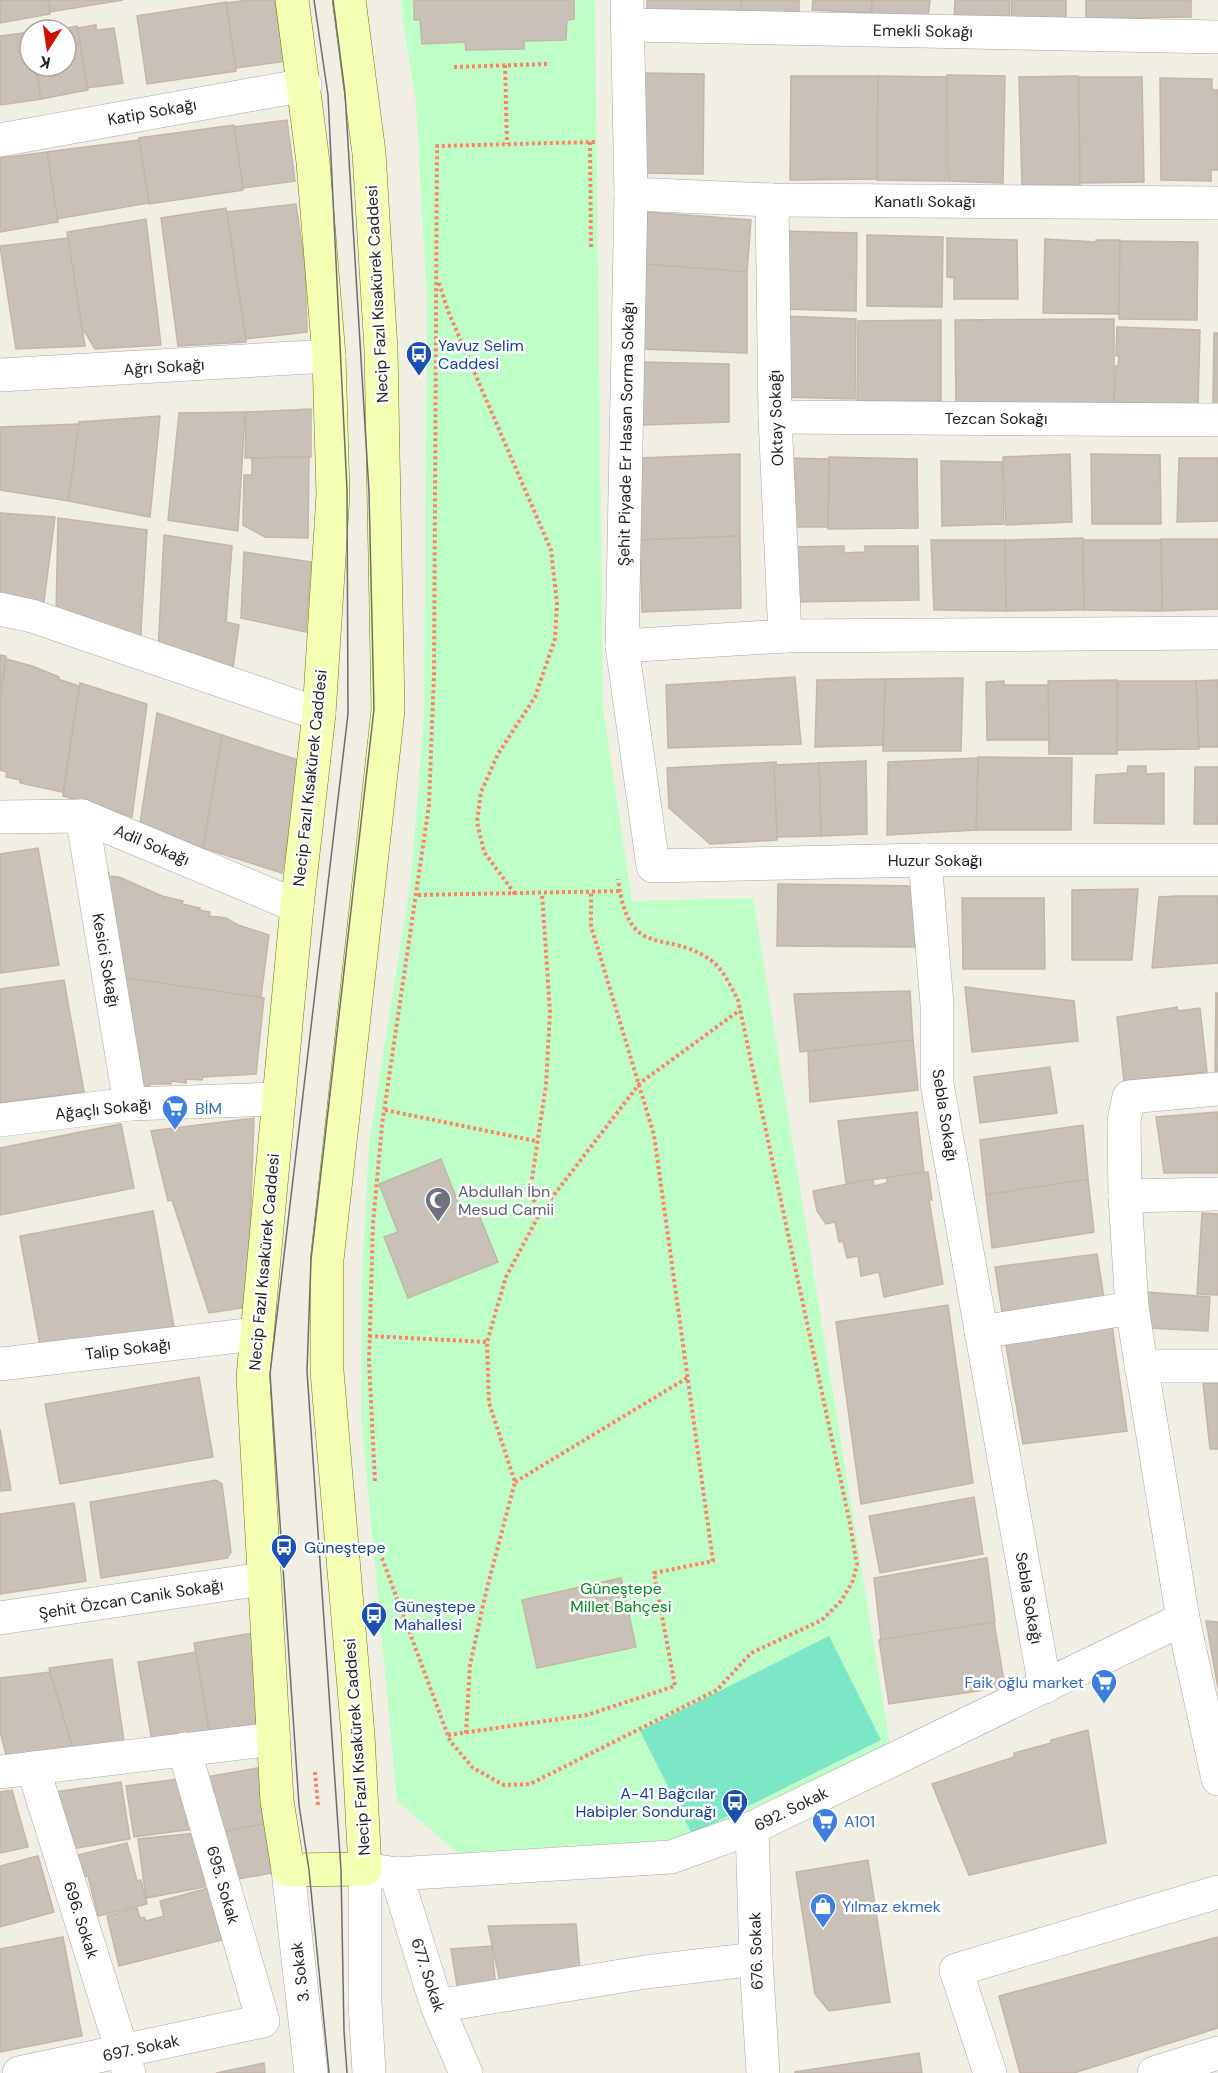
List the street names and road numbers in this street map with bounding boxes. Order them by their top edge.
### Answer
street label: Emekli Sokağı [873,20,973,42]
street label: Katip Sokağı [106,94,198,130]
street label: Necip Fazıl Kısakürek Caddesi [361,185,393,403]
street label: Kanatlı Sokağı [875,191,976,212]
street label: Şehit Piyade Er Hasan Sorma Sokağı [613,302,639,566]
street label: Ağrı Sokağı [123,354,205,380]
street label: Oktay Sokağı [764,370,788,466]
street label: Tezcan Sokağı [944,408,1048,429]
street label: Necip Fazıl Kısakürek Caddesi [288,669,332,887]
street label: Adil Sokağı [111,820,193,870]
street label: Huzur Sokağı [888,850,982,871]
street label: Kesici Sokağı [87,911,125,1009]
street label: Sebla Sokağı [927,1067,963,1163]
street label: Ağaçlı Sokağı [54,1093,152,1125]
street label: Necip Fazıl Kısakürek Caddesi [244,1153,284,1371]
street label: Talip Sokağı [84,1333,172,1365]
street label: Sebla Sokağı [1011,1550,1047,1646]
street label: Şehit Özcan Canik Sokağı [37,1574,225,1624]
street label: Necip Fazıl Kısakürek Caddesi [339,1638,375,1856]
street label: 692. Sokak [751,1782,831,1836]
street label: 695. Sokak [202,1843,244,1927]
street label: 696. Sokak [59,1879,103,1961]
street label: 676. Sokak [744,1912,768,1990]
street label: 677. Sokak [406,1935,450,2015]
street label: 3. Sokak [286,1941,314,2003]
street label: 697. Sokak [101,2030,181,2066]

